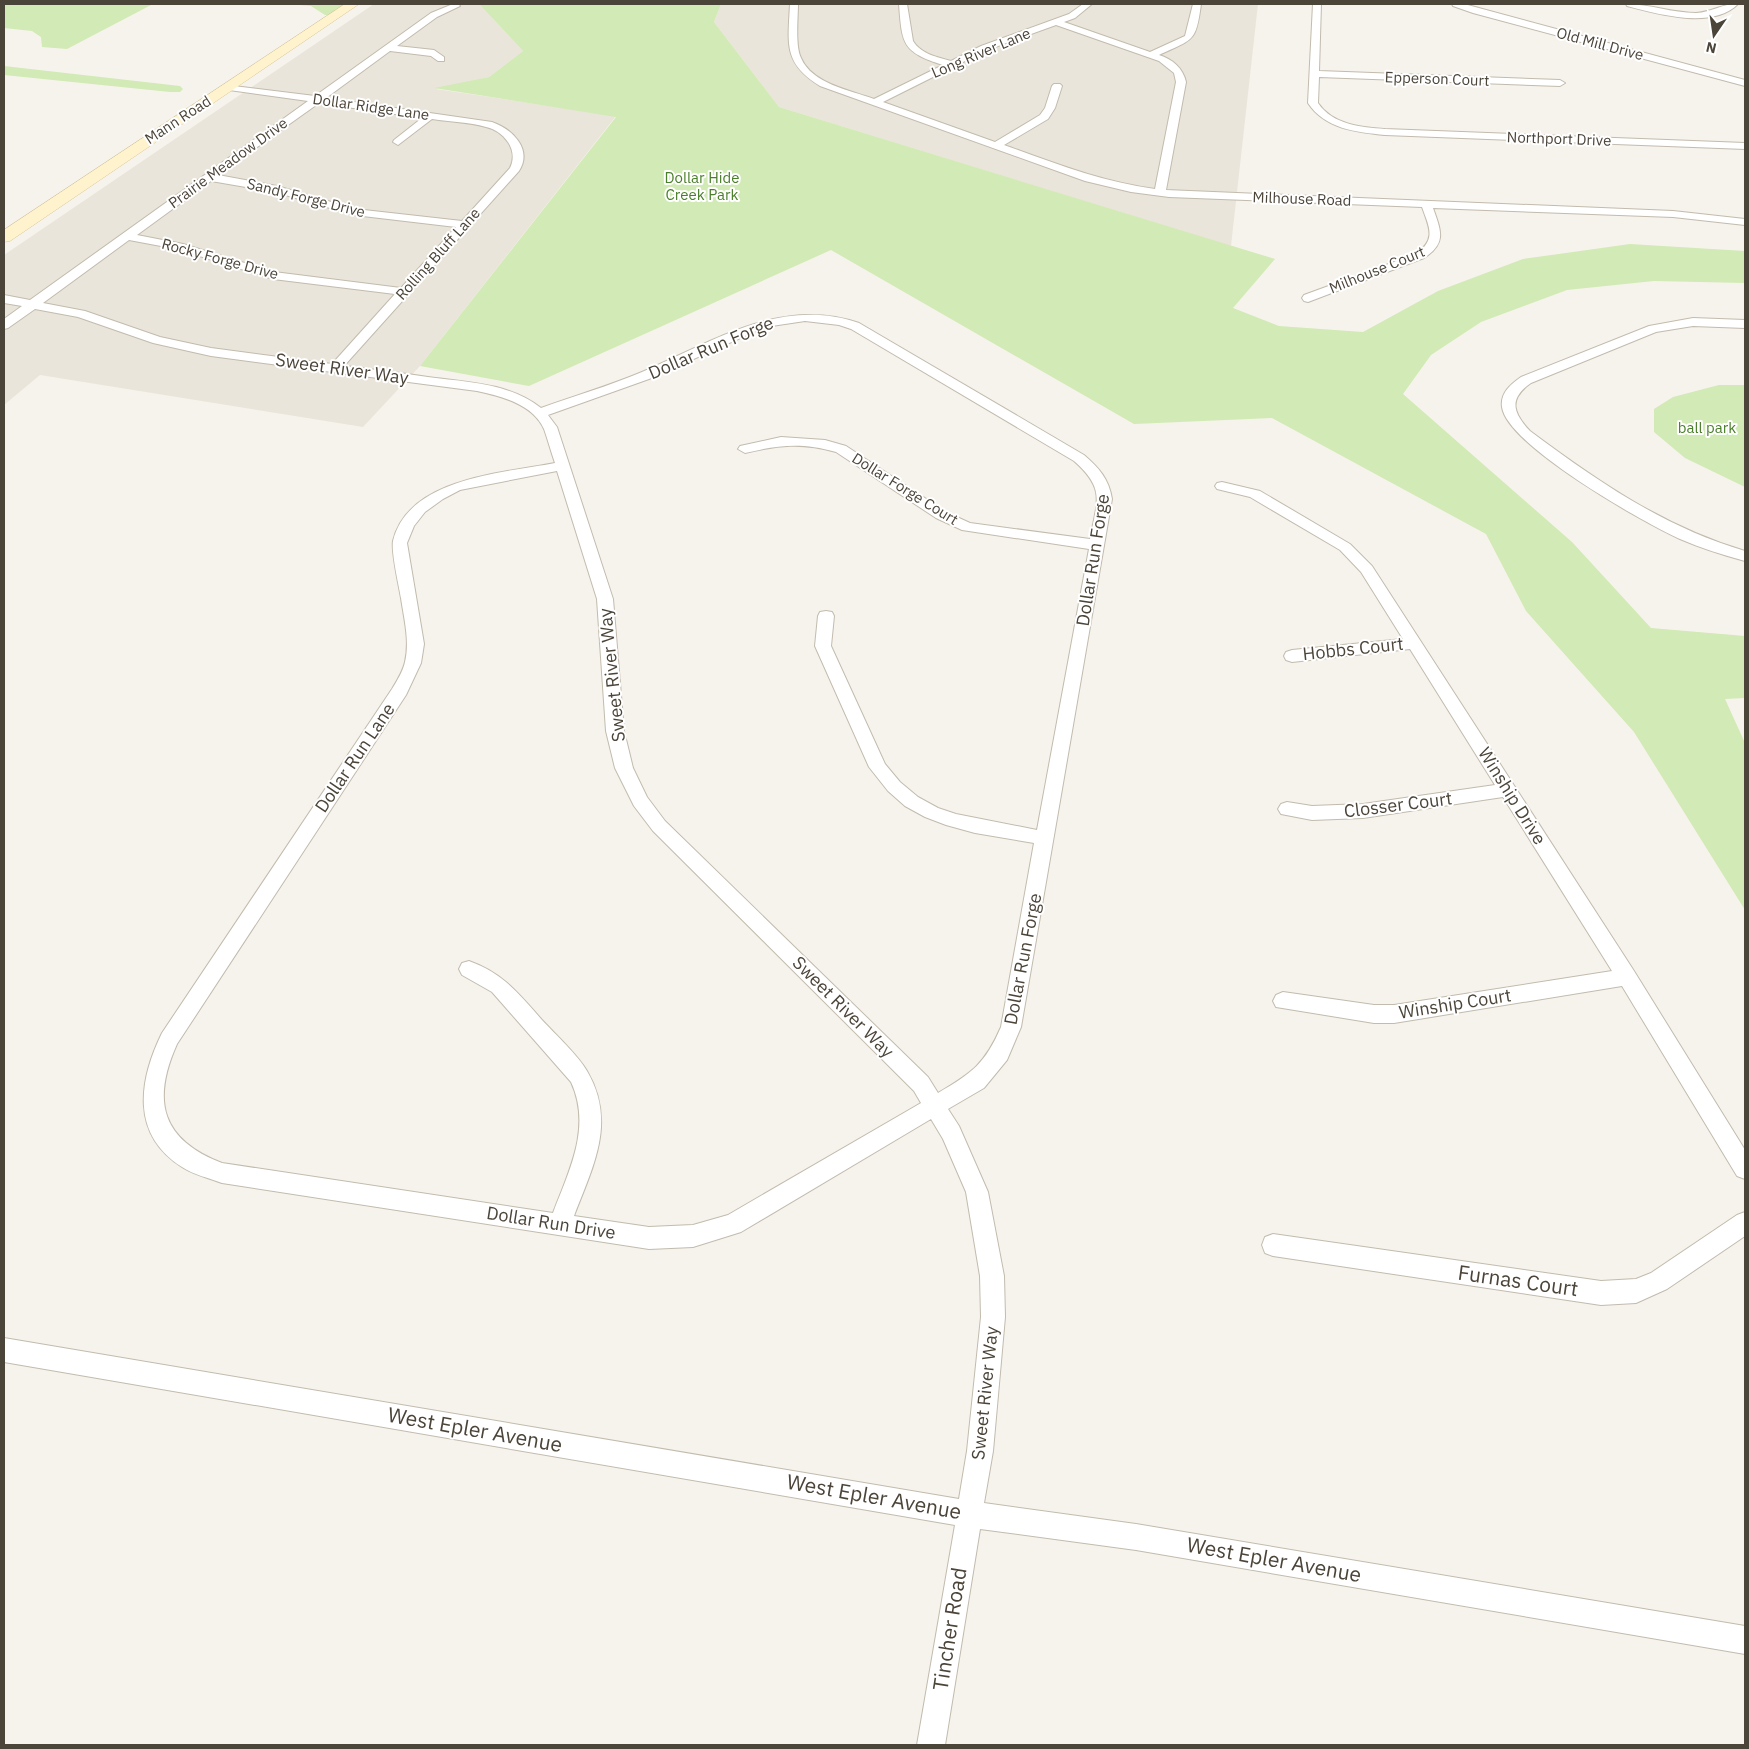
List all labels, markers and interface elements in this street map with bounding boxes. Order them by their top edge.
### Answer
north arrow [1689,10,1739,60]
street label: Long River Lane [928,23,1033,82]
street label: Old Mill Drive [1555,23,1646,64]
text: N [1704,38,1718,58]
street label: Epperson Court [1384,67,1490,90]
street label: Dollar Ridge Lane [312,89,431,124]
street label: Mann Road [141,91,214,148]
street label: Prairie Meadow Drive [164,113,291,212]
street label: Northport Drive [1506,127,1612,150]
park label: Dollar Hide Creek Park [665,168,739,204]
street label: Sandy Forge Drive [245,174,367,221]
street label: Milhouse Road [1252,187,1352,210]
street label: Rolling Bluff Lane [391,204,484,304]
street label: Rocky Forge Drive [160,234,281,283]
street label: Milhouse Court [1326,242,1427,297]
street label: Dollar Run Forge [645,311,777,384]
street label: Sweet River Way [274,348,410,389]
park label: ball park [1678,418,1736,437]
street label: Dollar Forge Court [849,448,962,529]
street label: Dollar Run Forge [1071,492,1114,628]
street label: Sweet River Way [593,607,630,743]
street label: Hobbs Court [1301,632,1404,665]
street label: Dollar Run Lane [309,698,400,817]
street label: Winship Drive [1473,743,1552,849]
street label: Closser Court [1343,786,1453,823]
street label: Dollar Run Forge [998,891,1047,1027]
street label: Sweet River Way [788,951,899,1062]
street label: Winship Court [1397,983,1513,1024]
street label: Dollar Run Drive [485,1201,617,1244]
street label: Furnas Court [1456,1258,1580,1302]
street label: Sweet River Way [966,1325,1003,1461]
street label: West Epler Avenue [386,1400,565,1458]
street label: West Epler Avenue [785,1467,964,1525]
street label: West Epler Avenue [1185,1530,1364,1588]
street label: Tincher Road [925,1565,973,1692]

